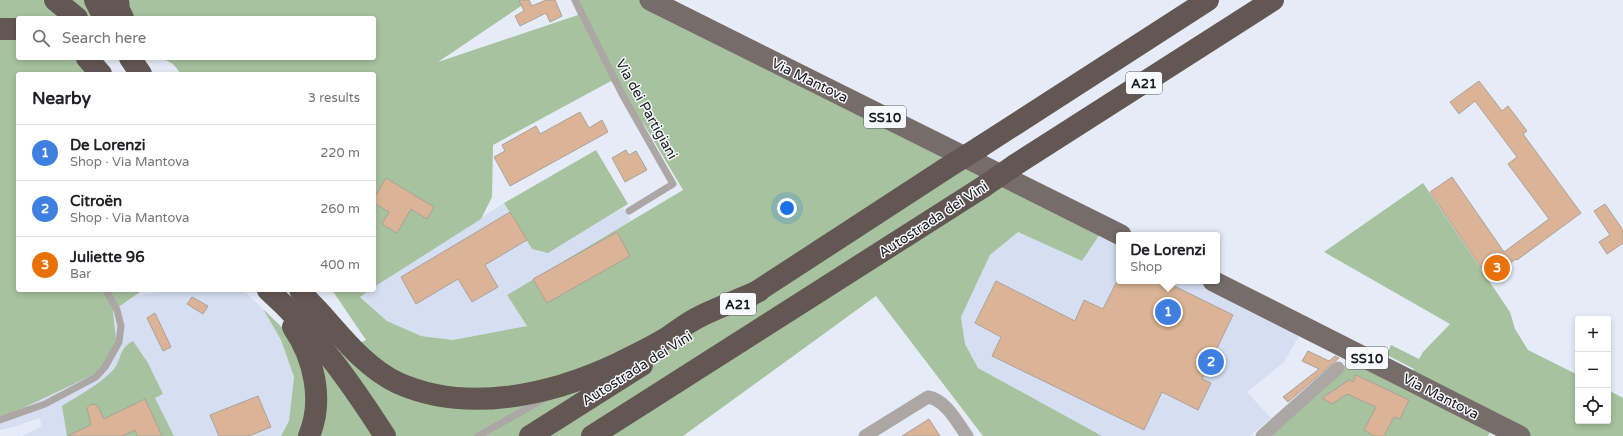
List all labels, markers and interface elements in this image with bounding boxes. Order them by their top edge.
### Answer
search box [16,16,376,60]
icon: search [30,27,52,49]
text: Search here [62,29,146,47]
street label: Via Mantova [769,55,851,106]
street label: Via dei Partigiani [612,56,681,162]
road number: A21 [1126,72,1162,94]
text: Nearby [32,88,91,109]
text: 3 results [308,90,360,106]
road number: SS10 [864,106,906,128]
text: De Lorenzi [70,136,145,154]
text: 1 [41,145,49,161]
text: 220 m [320,145,360,161]
text: Shop · Via Mantova [70,154,189,170]
street label: Autostrada dei Vini [875,178,991,261]
text: Citroën [70,192,122,210]
your location [777,198,797,218]
text: 2 [41,201,49,217]
text: 260 m [320,201,360,217]
text: Shop · Via Mantova [70,210,189,226]
popup [1116,232,1220,284]
text: De Lorenzi [1130,241,1206,259]
text: Juliette 96 [70,248,145,266]
pin: 3 [1484,253,1510,283]
text: 3 [41,257,49,273]
text: 400 m [320,257,360,273]
text: Shop [1130,259,1162,275]
text: Bar [70,266,91,282]
road number: A21 [720,293,756,315]
pin: 1 [1155,297,1181,327]
map controls [1575,316,1611,424]
button: + [1575,316,1611,352]
street label: Autostrada dei Vini [579,328,696,409]
pin: 2 [1198,347,1224,377]
road number: SS10 [1346,347,1388,369]
button: − [1575,352,1611,388]
street label: Via Mantova [1400,370,1482,423]
button: locate [1575,388,1611,424]

